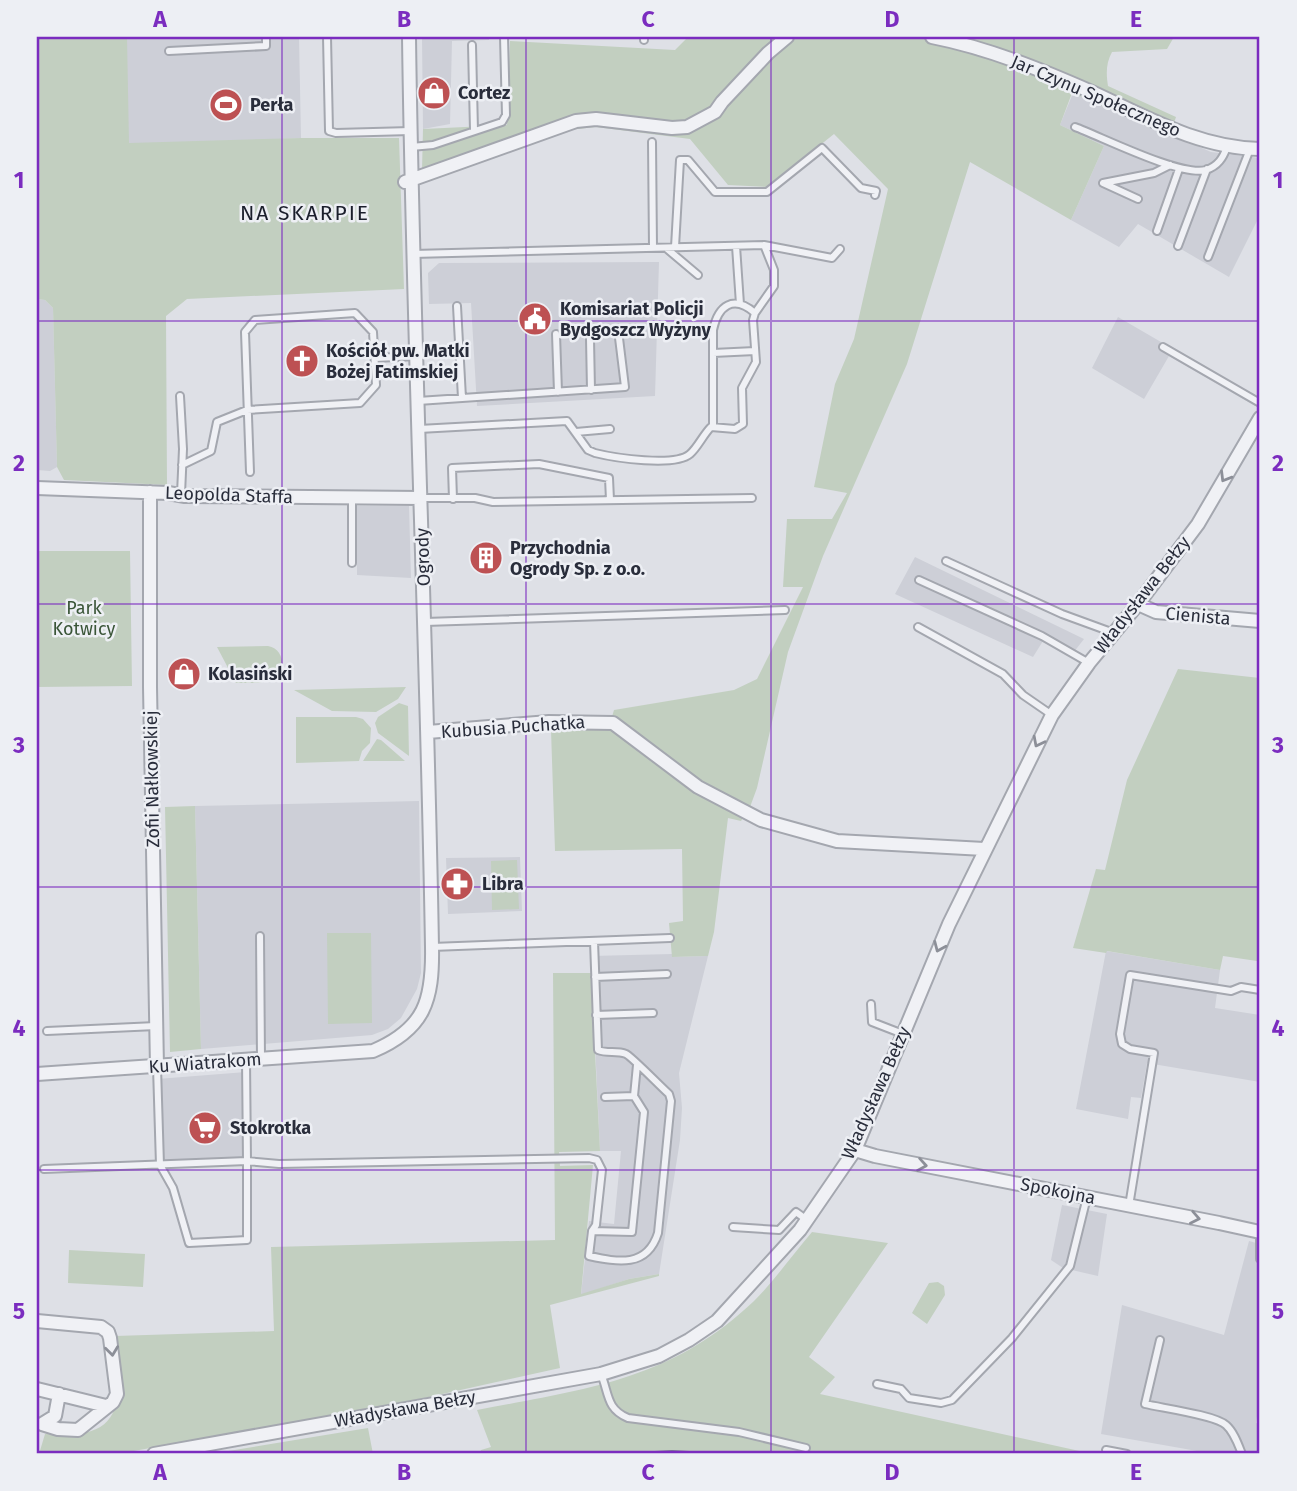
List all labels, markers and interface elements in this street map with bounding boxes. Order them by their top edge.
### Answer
text: A [152,5,167,33]
text: B [397,5,411,33]
text: C [641,5,655,33]
text: D [885,5,900,33]
text: E [1130,5,1142,33]
street label: Jar Czynu Społecznego [1008,50,1184,142]
shop icon: Cortez [415,74,453,112]
place label: Cortez [458,82,510,104]
sports icon: Perła [207,86,245,124]
place label: Perła [250,94,294,116]
text: 1 [14,166,24,194]
text: 1 [1273,166,1283,194]
district label: NA SKARPIE [240,200,370,226]
place label: Komisariat Policji Bydgoszcz Wyżyny [560,298,711,341]
public building icon: Komisariat Policji Bydgoszcz Wyżyny [516,300,554,338]
place label: Kościół pw. Matki Bożej Fatimskiej [326,340,470,383]
church icon: Kościół pw. Matki Bożej Fatimskiej [283,342,321,380]
text: 2 [13,449,25,477]
text: 2 [1272,449,1284,477]
one-way arrow [1221,470,1234,483]
street label: Leopolda Staffa [165,482,293,508]
street label: Ogrody [411,527,435,587]
street label: Władysława Bełzy [1089,532,1195,658]
place label: Przychodnia Ogrody Sp. z o.o. [510,537,645,580]
building icon: Przychodnia Ogrody Sp. z o.o. [467,539,505,577]
park label: Park Kotwicy [53,597,116,640]
street label: Cienista [1165,602,1231,630]
shop icon: Kolasiński [165,655,203,693]
place label: Kolasiński [208,663,292,685]
street label: Zofii Nałkowskiej [140,710,164,848]
street label: Kubusia Puchatka [440,711,586,743]
text: 3 [12,731,25,759]
text: 3 [1271,731,1284,759]
one-way arrow [1033,735,1047,747]
pharmacy icon: Libra [438,865,476,903]
place label: Libra [482,873,524,895]
one-way arrow [933,940,947,952]
text: 4 [13,1014,26,1042]
text: 4 [1272,1014,1285,1042]
street label: Władysława Bełzy [837,1023,915,1163]
street label: Ku Wiatrakom [148,1048,262,1078]
supermarket icon: Stokrotka [186,1109,224,1147]
place label: Stokrotka [230,1117,311,1139]
one-way arrow [916,1157,928,1172]
street label: Spokojna [1019,1173,1097,1209]
one-way arrow [1189,1210,1201,1225]
text: 5 [13,1297,25,1325]
text: 5 [1272,1297,1284,1325]
one-way arrow [104,1346,119,1357]
street label: Władysława Bełzy [333,1386,478,1432]
text: A [152,1458,167,1486]
text: B [397,1458,411,1486]
text: C [641,1458,655,1486]
text: D [885,1458,900,1486]
text: E [1130,1458,1142,1486]

